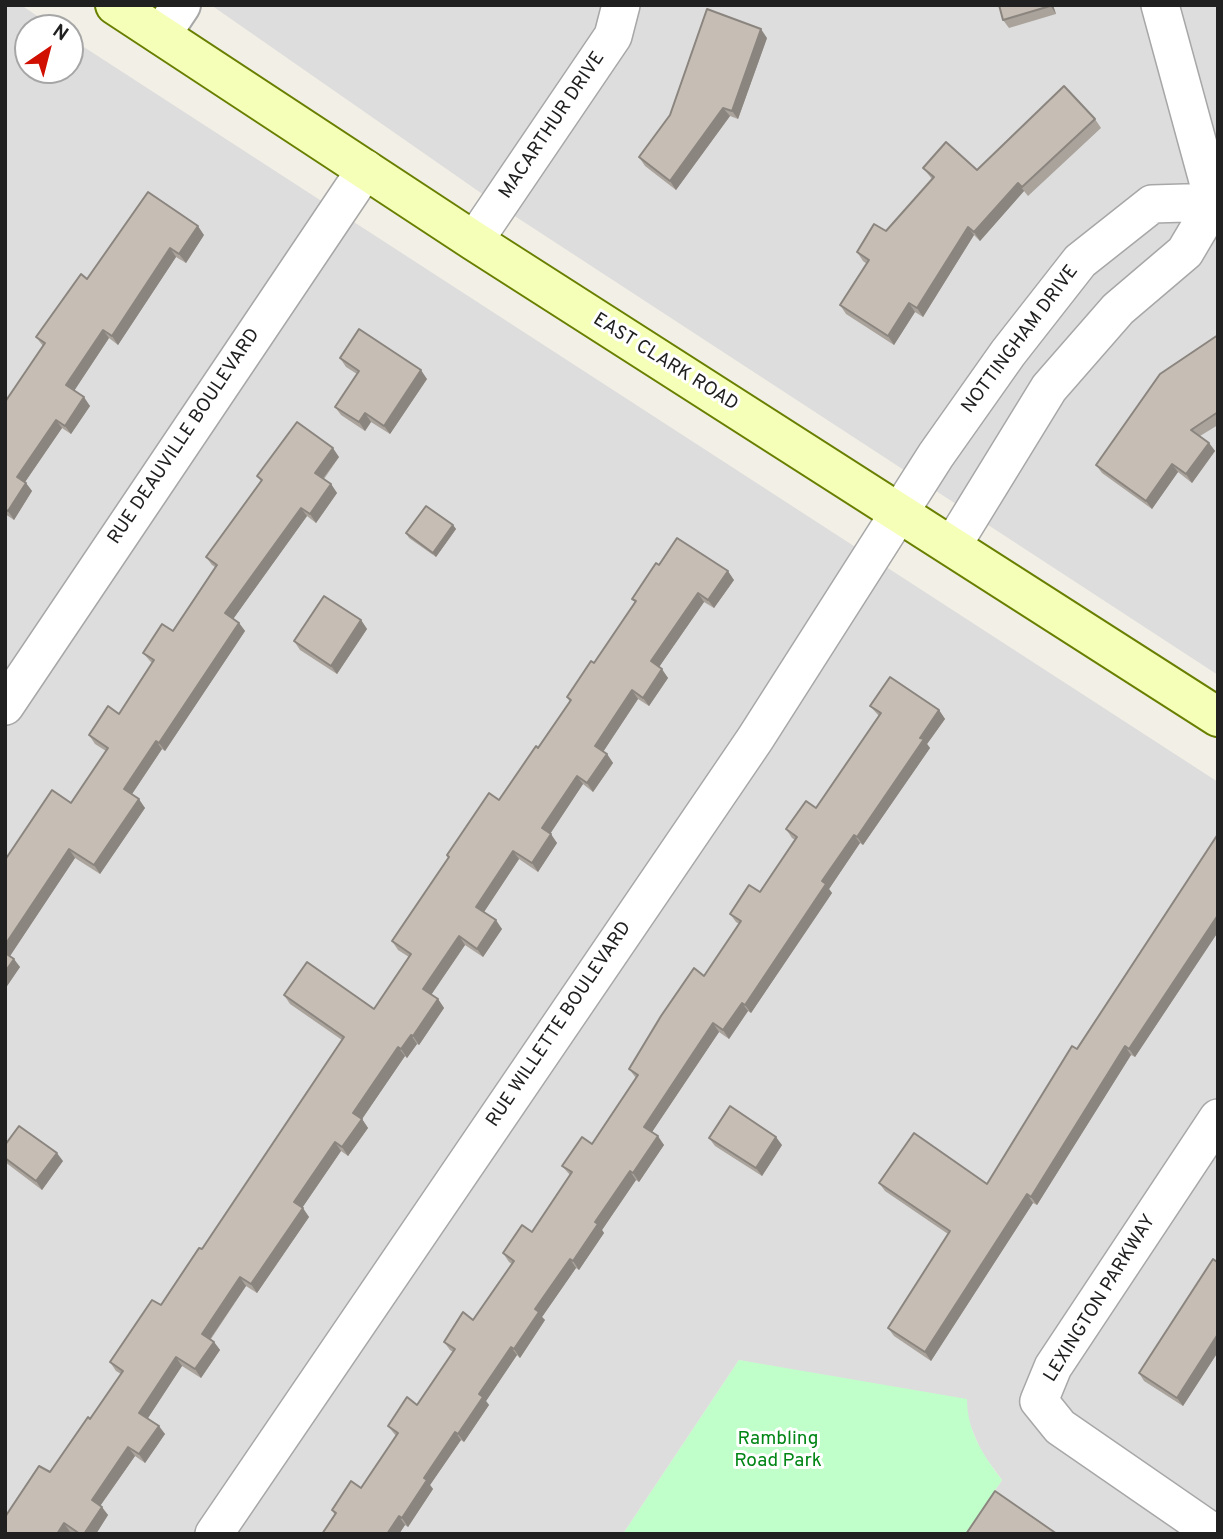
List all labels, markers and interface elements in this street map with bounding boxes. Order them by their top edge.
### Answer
north arrow [14,14,84,84]
text: N [47,20,72,47]
street label: MACARTHUR DRIVE [495,48,611,204]
street label: NOTTINGHAM DRIVE [958,261,1084,419]
street label: EAST CLARK ROAD [588,309,742,417]
street label: RUE DEAUVILLE BOULEVARD [104,325,266,549]
street label: RUE WILLETTE BOULEVARD [483,918,637,1132]
street label: LEXINGTON PARKWAY [1040,1211,1162,1387]
park label: Rambling Road Park [734,1429,822,1473]

